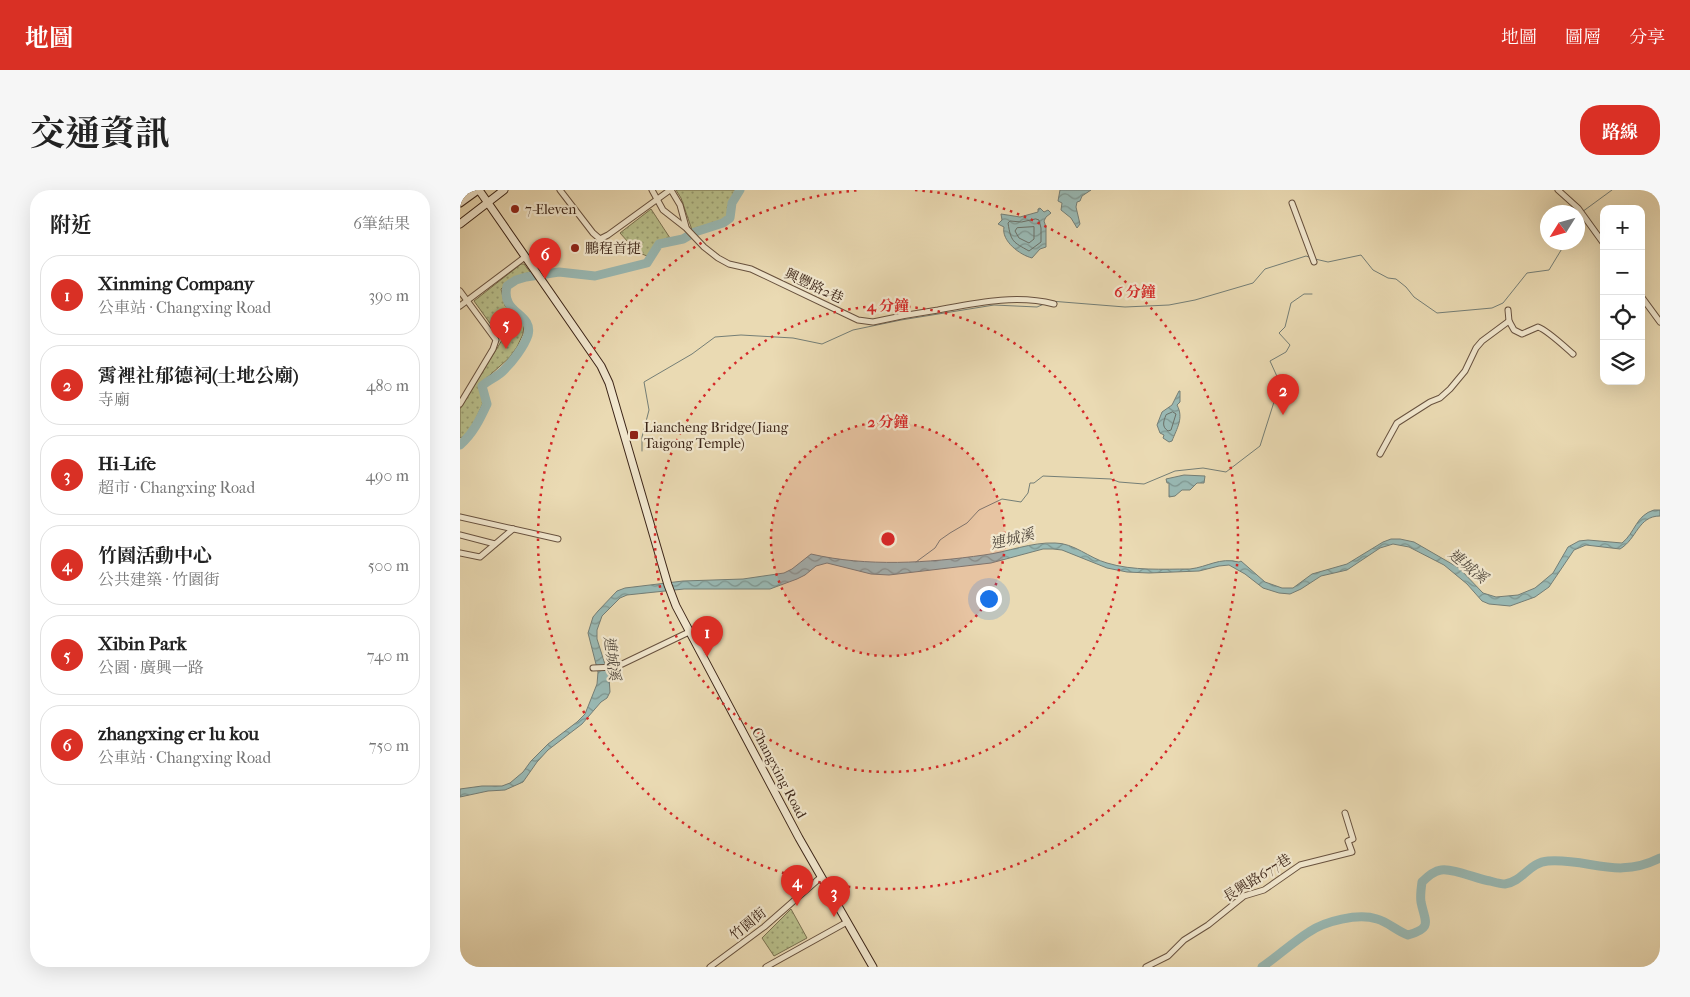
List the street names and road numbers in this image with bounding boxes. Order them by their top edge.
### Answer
street label: 興豐路2巷 [782,265,846,307]
street label: Changxing Road [748,725,810,822]
street label: 長興路677巷 [1220,850,1294,906]
street label: 竹園街 [726,904,770,944]

